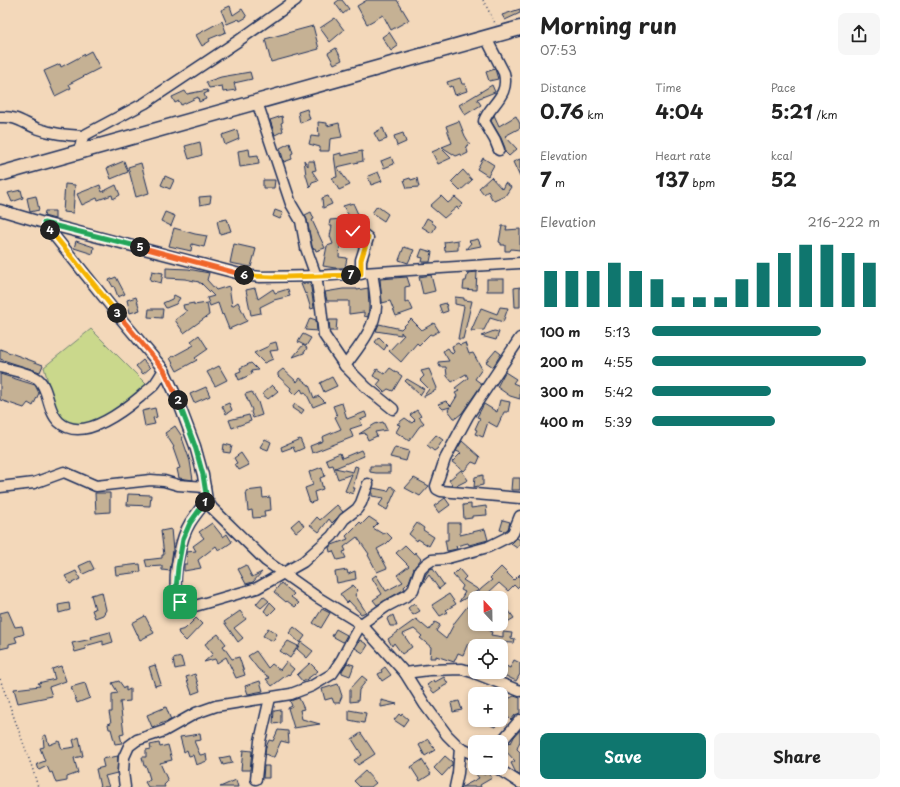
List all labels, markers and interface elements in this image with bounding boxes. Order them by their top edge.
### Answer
text: Morning run [540,8,677,41]
button: share [838,13,880,55]
text: 07:53 [540,40,577,59]
text: Distance [540,79,586,96]
text: Time [655,79,681,96]
text: Pace [771,79,795,96]
text: 0.76 [540,96,584,126]
text: 4:04 [655,96,703,126]
text: 5:21 [771,96,813,126]
text: km [584,106,604,123]
text: /km [813,106,838,123]
text: Elevation [540,147,587,164]
text: Heart rate [655,147,711,164]
text: kcal [771,147,793,164]
text: 7 [540,164,551,194]
text: 137 [655,164,689,194]
text: 52 [771,164,797,194]
text: m [551,174,565,191]
text: bpm [689,174,715,191]
text: Elevation [540,212,596,231]
text: 216–222 m [807,212,880,231]
pin [336,214,370,248]
pin: 4 [40,220,60,240]
icon: check [342,220,364,242]
text: 4 [46,221,54,238]
pin: 5 [130,237,150,257]
text: 5 [136,238,144,255]
pin: 6 [234,265,254,285]
pin: 7 [341,265,361,285]
text: 6 [240,266,248,283]
text: 7 [348,266,354,283]
pin: 3 [107,303,127,323]
text: 3 [113,304,121,321]
text: 100 m [540,322,581,341]
text: 5:13 [604,322,631,341]
text: 200 m [540,352,584,371]
text: 4:55 [604,352,633,371]
text: 300 m [540,382,584,401]
text: 5:42 [604,382,633,401]
pin: 2 [168,390,188,410]
text: 2 [174,391,182,408]
text: 400 m [540,412,584,431]
text: 5:39 [604,412,632,431]
pin: 1 [195,492,215,512]
text: 1 [202,493,208,510]
pin [163,585,197,619]
icon: arrive [169,591,191,613]
north arrow [468,591,508,631]
map controls [468,591,508,775]
button: locate [468,639,508,679]
button: + [468,687,508,727]
button: Save [540,733,706,779]
button: Share [714,733,880,779]
button: − [468,735,508,775]

